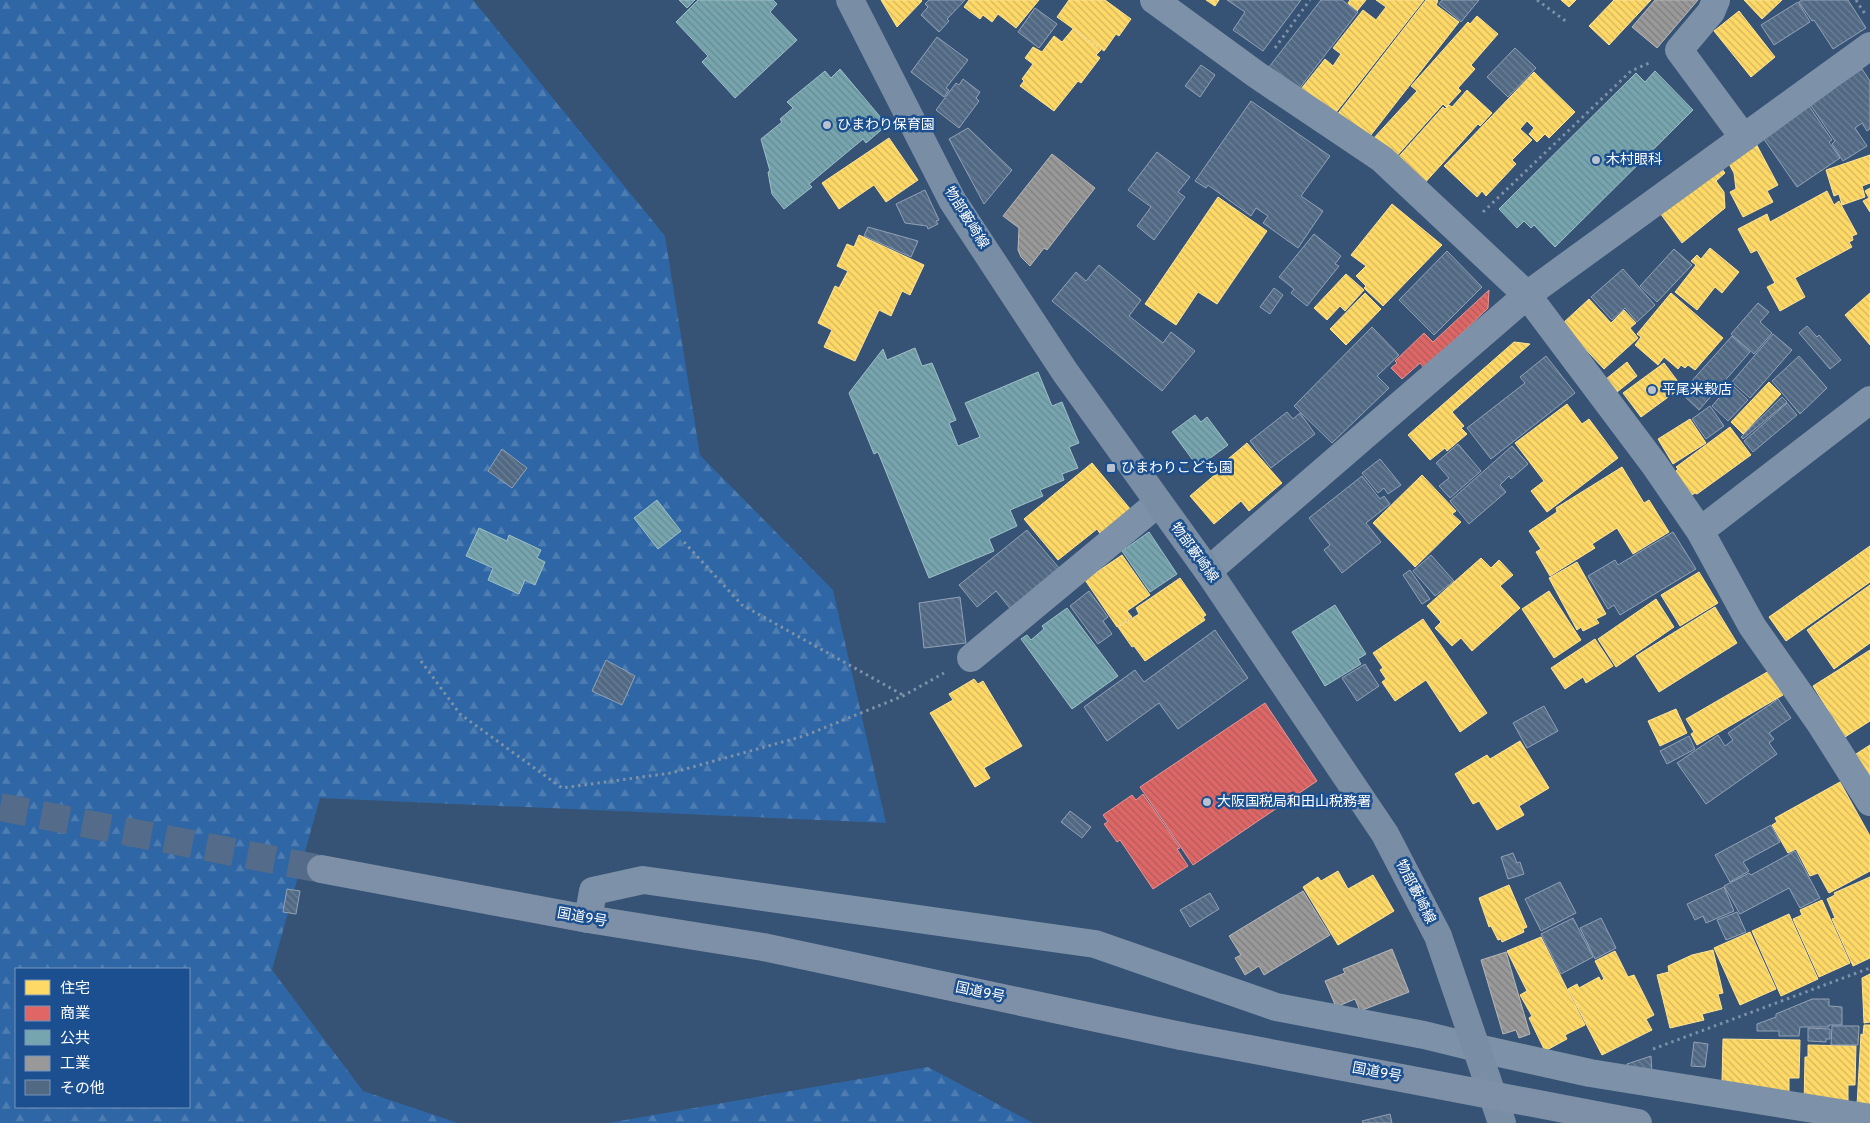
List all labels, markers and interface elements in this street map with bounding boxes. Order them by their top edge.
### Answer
place label: ひまわり保育園 [837,117,935,134]
marker: ひまわり保育園 [821,119,833,131]
place label: 木村眼科 [1606,151,1662,169]
marker: 木村眼科 [1590,154,1602,166]
street label: 物部藪崎線 [940,183,993,252]
place label: 平尾米穀店 [1662,382,1732,399]
marker: 平尾米穀店 [1646,384,1658,396]
place label: ひまわりこども園 [1121,460,1233,477]
marker: ひまわりこども園 [1105,462,1117,474]
street label: 物部藪崎線 [1167,519,1222,586]
place label: 大阪国税局和田山税務署 [1217,794,1371,811]
marker: 大阪国税局和田山税務署 [1201,796,1213,808]
street label: 物部藪崎線 [1392,857,1439,927]
street label: 国道9号 [556,905,608,931]
legend [15,968,190,1108]
street label: 国道9号 [954,979,1006,1007]
text: 住宅 [60,980,90,999]
text: 商業 [60,1005,90,1024]
text: 公共 [60,1030,90,1049]
text: 工業 [60,1055,90,1074]
street label: 国道9号 [1351,1060,1403,1086]
text: その他 [60,1080,105,1099]

